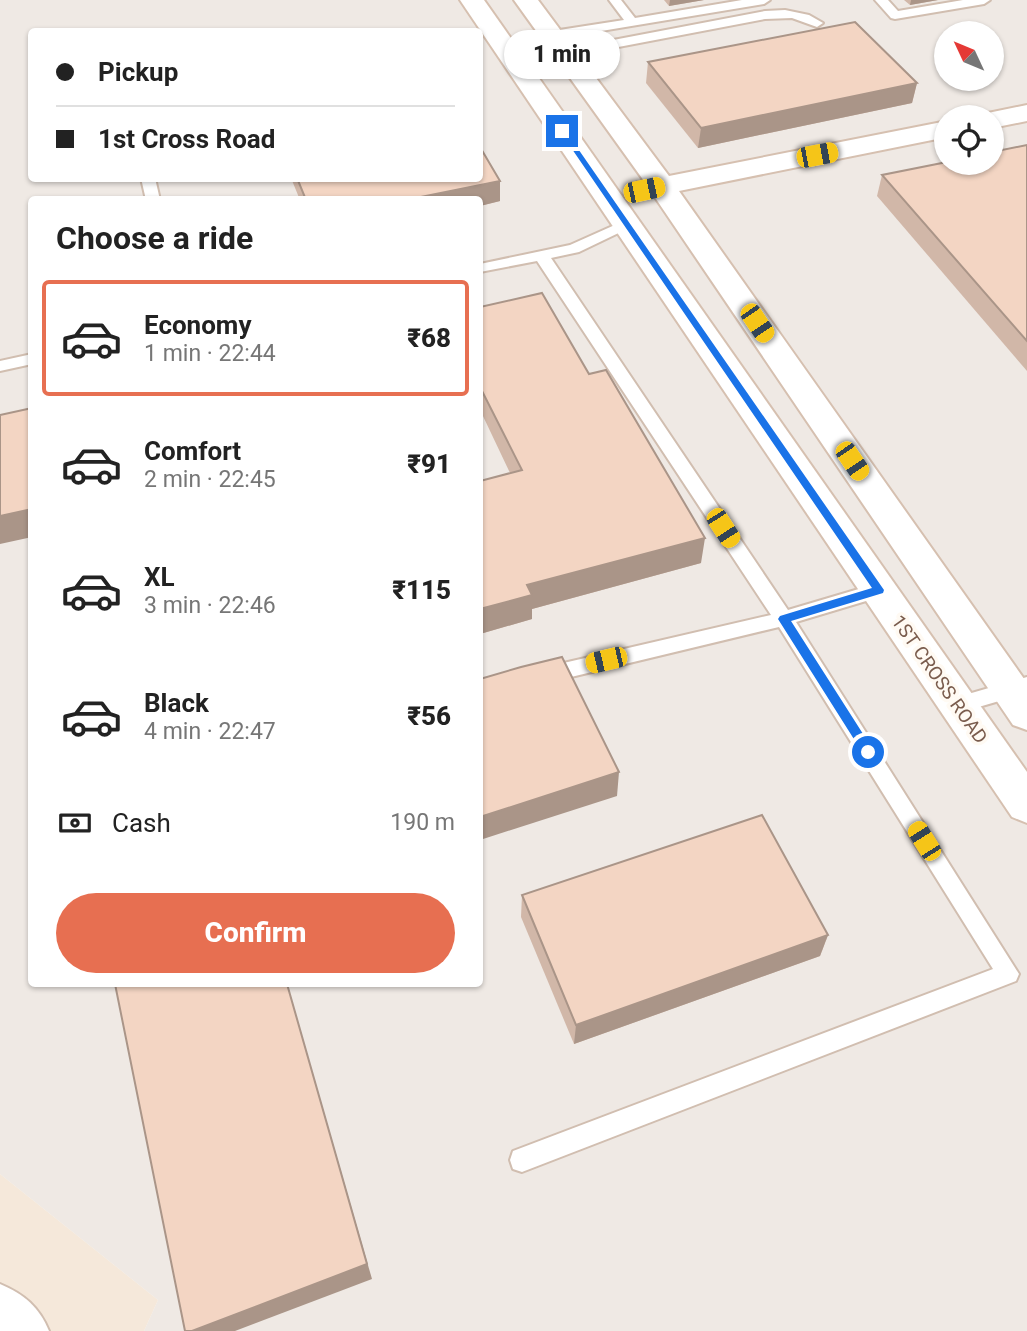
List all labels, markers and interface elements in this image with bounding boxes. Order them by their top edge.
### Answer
north arrow [934,21,1004,91]
map controls [934,21,1004,175]
callout: 1 min [504,30,620,78]
text: 1 min [533,41,591,68]
text: Pickup [98,57,178,87]
button: locate [934,105,1004,175]
route end [546,115,578,147]
text: 1st Cross Road [98,124,275,154]
car [795,141,840,169]
car [622,175,667,205]
text: Choose a ride [56,219,253,257]
car [737,300,778,346]
icon: car [60,307,123,370]
text: Economy [144,310,251,340]
text: ₹68 [407,323,451,353]
text: 1 min · 22:44 [144,340,276,367]
icon: car [60,433,123,496]
text: Comfort [144,436,241,466]
car [832,438,873,484]
text: ₹91 [407,449,451,479]
text: 2 min · 22:45 [144,466,276,493]
car [703,505,744,551]
icon: car [60,559,123,622]
text: XL [144,562,175,592]
text: ₹115 [392,575,451,605]
text: 3 min · 22:46 [144,592,276,619]
street label: 1ST CROSS ROAD [887,611,992,748]
car [584,645,629,675]
icon: car [60,685,123,748]
text: Black [144,688,209,718]
text: ₹56 [407,701,451,731]
text: 4 min · 22:47 [144,718,276,745]
route start [852,736,884,768]
icon: cash [56,804,94,842]
text: Cash [112,808,171,838]
text: 190 m [390,809,455,836]
car [904,818,945,864]
button: Confirm [56,893,455,973]

